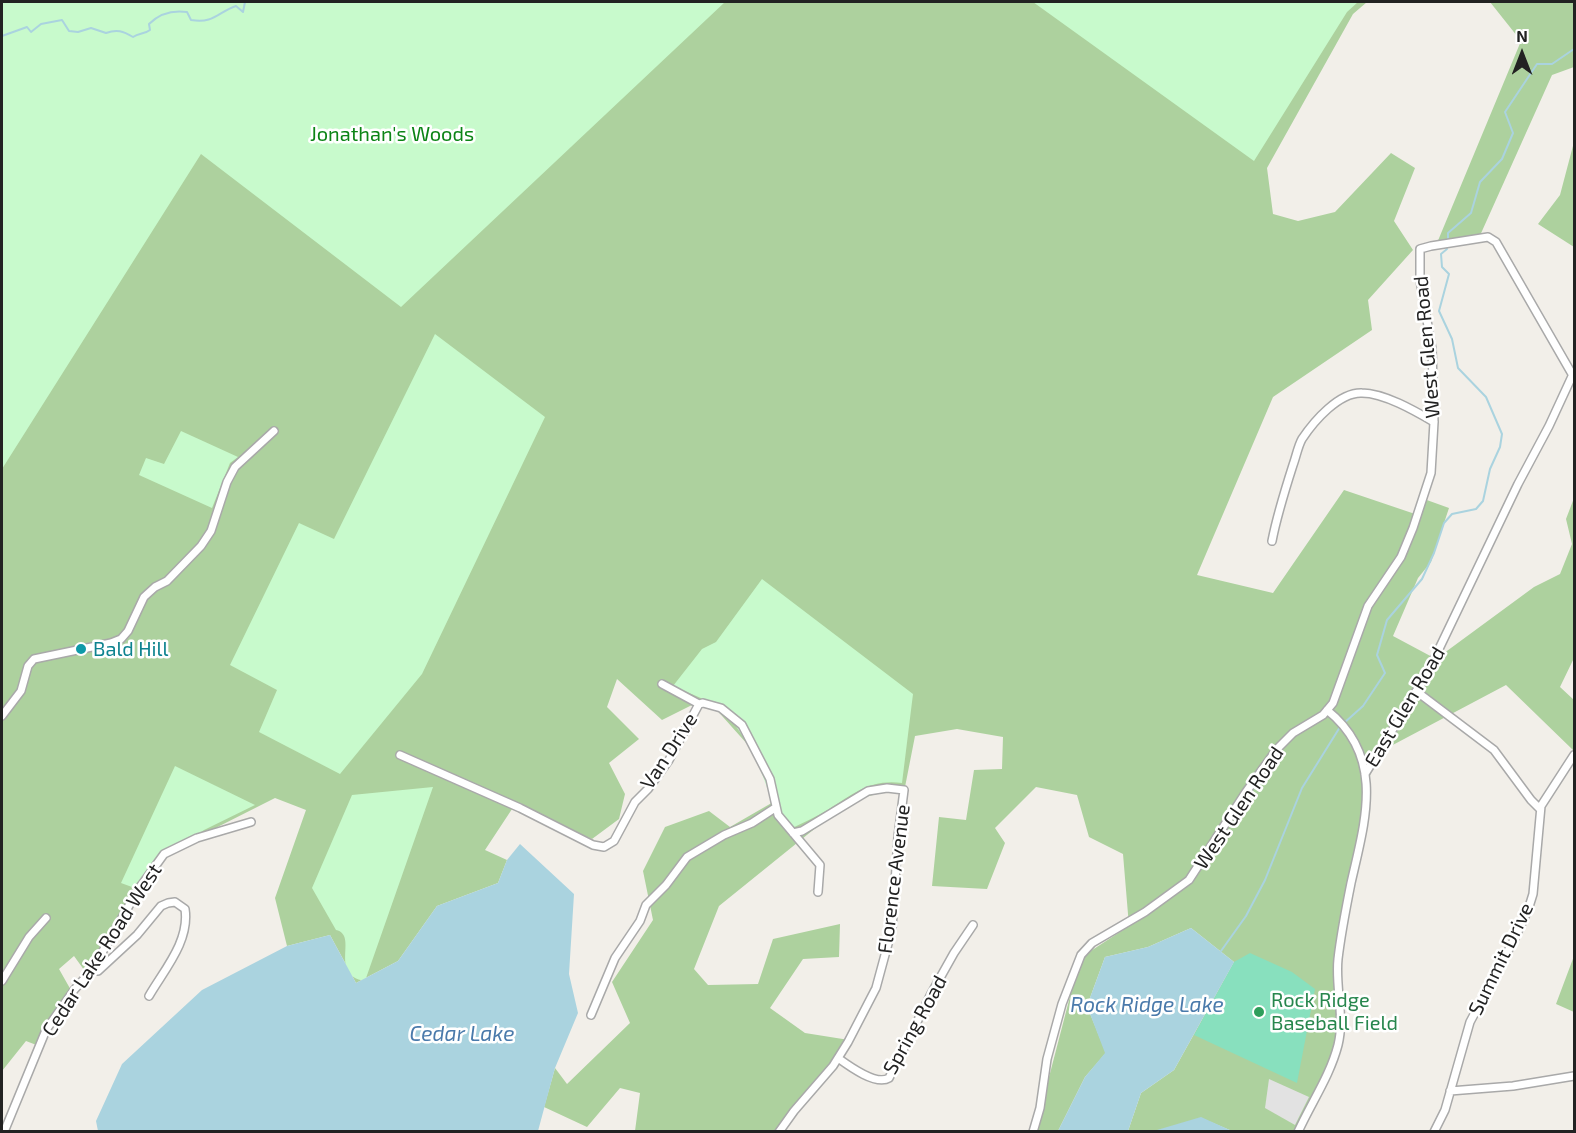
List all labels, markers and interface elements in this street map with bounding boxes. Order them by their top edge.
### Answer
north arrow [1492,24,1552,84]
text: N [1516,26,1528,45]
park label: Jonathan's Woods [310,122,474,146]
street label: West Glen Road [1409,275,1445,419]
place label: Bald Hill [93,637,168,661]
marker: Bald Hill [74,642,88,656]
street label: East Glen Road [1360,643,1450,771]
street label: Van Drive [635,708,703,794]
street label: West Glen Road [1189,742,1289,874]
street label: Florence Avenue [873,803,915,955]
street label: Cedar Lake Road West [37,859,167,1041]
street label: Summit Drive [1463,899,1539,1019]
street label: Spring Road [878,971,952,1079]
place label: Rock Ridge Baseball Field [1271,988,1398,1035]
water label: Rock Ridge Lake [1070,992,1224,1018]
marker: Rock Ridge Baseball Field [1252,1005,1266,1019]
water label: Cedar Lake [410,1021,514,1047]

